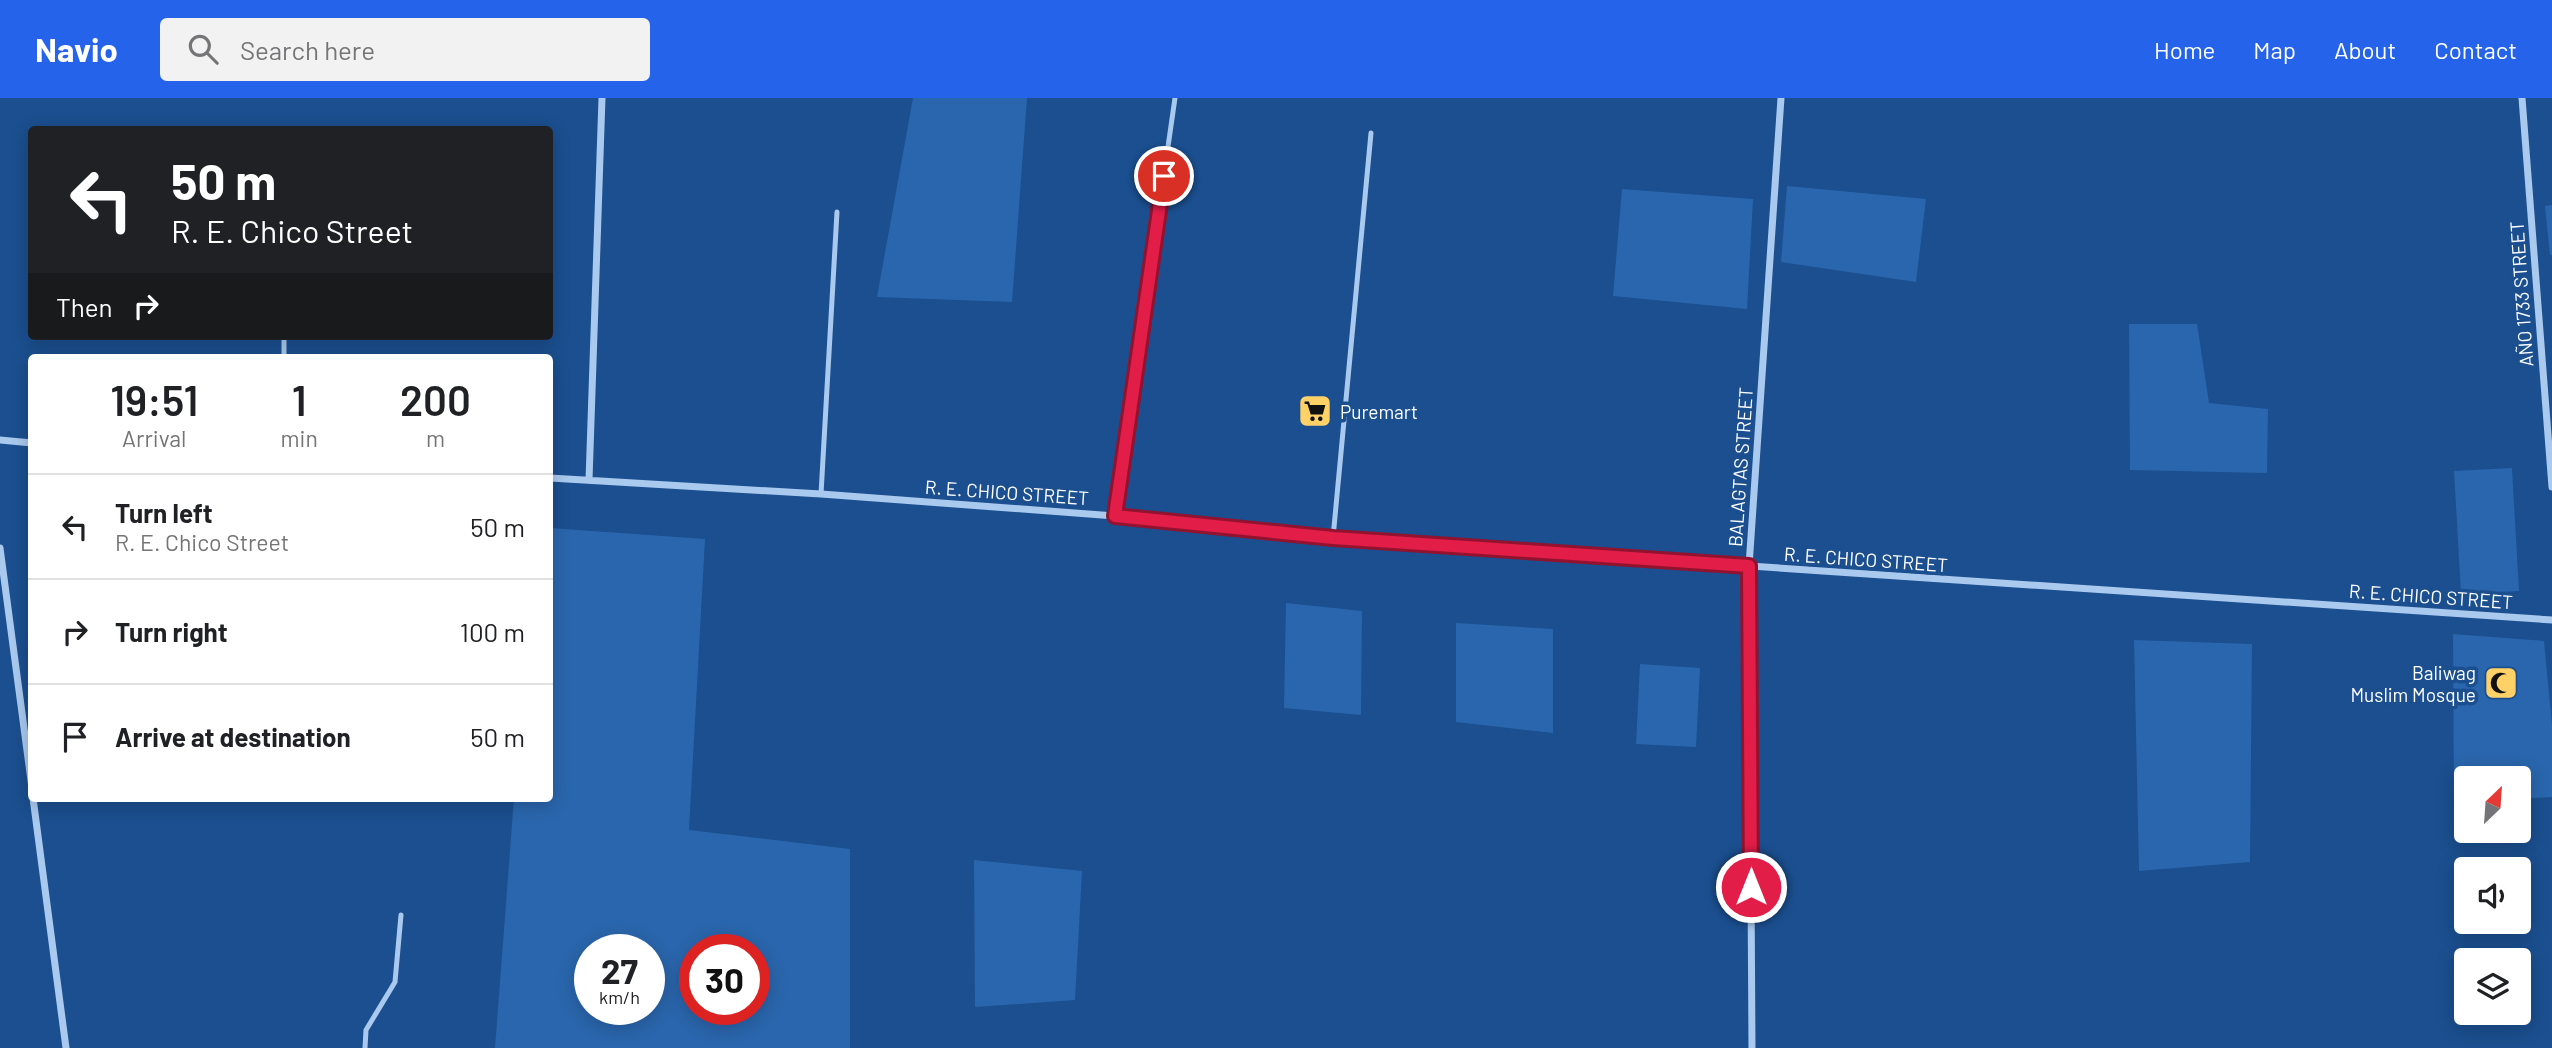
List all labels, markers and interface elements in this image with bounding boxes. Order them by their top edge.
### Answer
search box [160,18,650,81]
text: Navio [35,29,118,69]
icon: search [184,30,222,68]
text: Search here [240,34,375,65]
text: Home [2154,35,2215,64]
text: Map [2253,35,2296,64]
text: About [2334,35,2396,64]
text: Contact [2434,35,2517,64]
pin [1134,146,1194,206]
text: 50 m [171,151,276,210]
icon: left [56,154,147,245]
icon: arrive [1145,157,1183,195]
text: R. E. Chico Street [171,211,413,249]
street label: AÑO 1733 STREET [2504,220,2538,368]
icon: right [127,287,165,325]
text: Then [56,291,113,322]
text: 19:51 [110,374,198,424]
text: 1 [292,374,307,424]
text: 200 [400,374,471,424]
street label: BALAGTAS STREET [1723,386,1757,548]
supermarket icon: Puremart [1296,392,1334,430]
place label: Puremart [1340,400,1418,423]
text: Arrival [122,424,186,452]
text: min [281,424,318,452]
text: m [426,424,445,452]
street label: R. E. CHICO STREET [924,475,1090,509]
text: Turn left [115,497,213,528]
icon: left [56,508,94,546]
text: 50 m [470,511,525,542]
text: R. E. Chico Street [115,528,289,556]
street label: R. E. CHICO STREET [1783,542,1949,576]
street label: R. E. CHICO STREET [2348,579,2514,613]
icon: right [56,613,94,651]
text: Turn right [115,616,228,647]
text: 100 m [460,616,525,647]
place label: Baliwag Muslim Mosque [2350,661,2476,706]
mosque icon: Baliwag Muslim Mosque [2482,664,2520,702]
icon: arrive [56,718,94,756]
text: Arrive at destination [115,721,351,752]
text: 50 m [470,721,525,752]
north arrow [2454,766,2530,844]
map controls [2454,766,2531,1025]
position arrow [1714,850,1788,924]
button: sound [2454,857,2531,934]
speed limit sign: 30 [679,934,770,1025]
button: layers [2454,948,2531,1025]
text: 27 [601,949,638,991]
text: km/h [599,986,640,1008]

